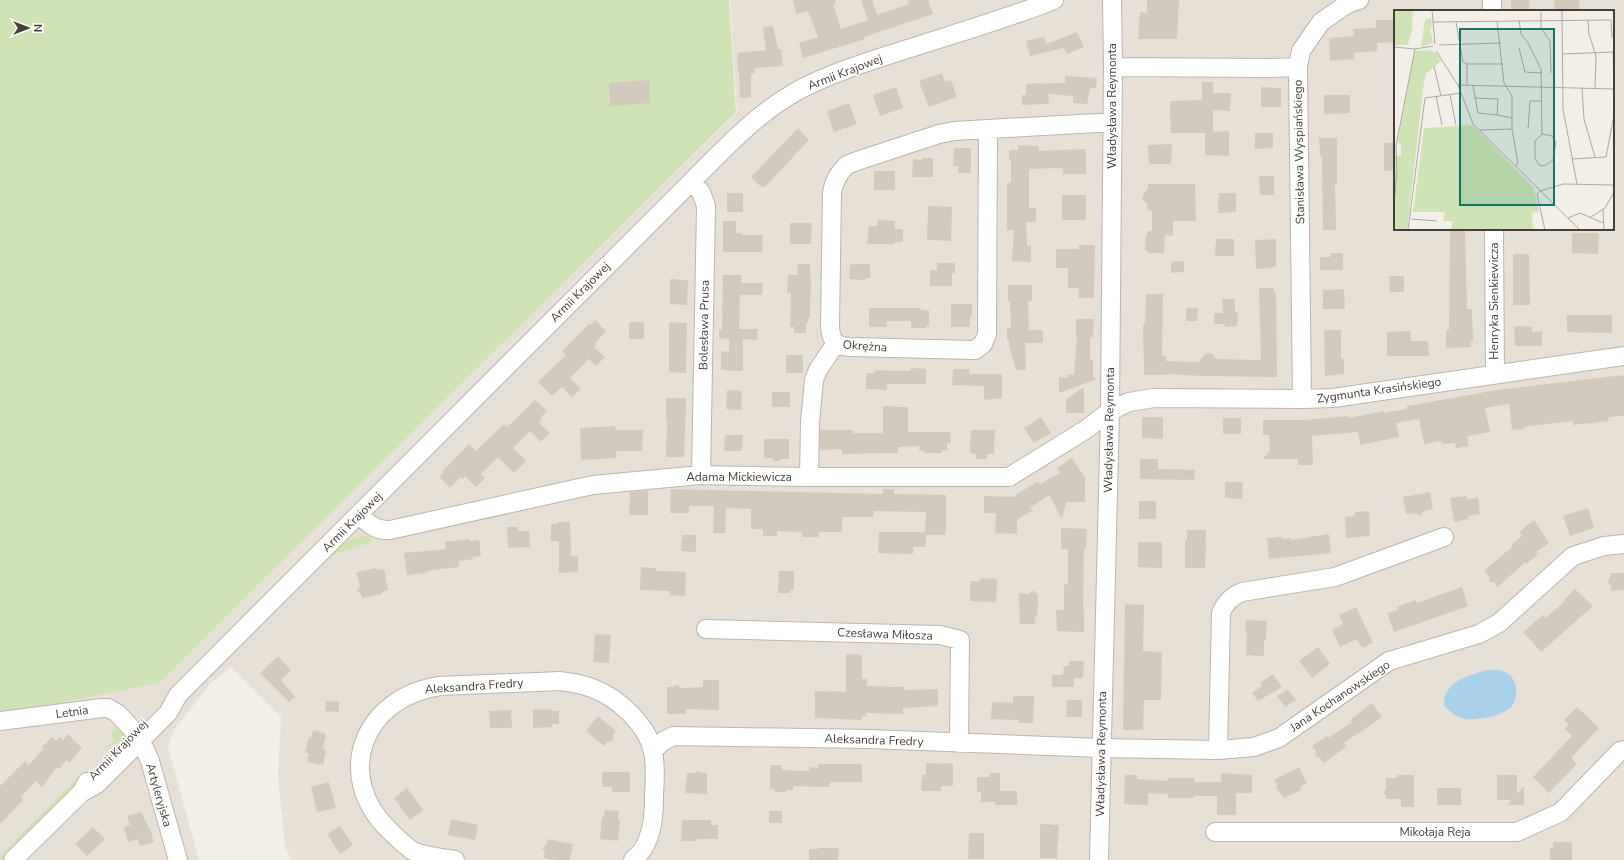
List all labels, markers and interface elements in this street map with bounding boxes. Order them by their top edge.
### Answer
north arrow [8,8,48,48]
inset map [1394,10,1614,230]
text: N [30,24,45,32]
street label: Władysława Reymonta [1104,43,1120,169]
street label: Armii Krajowej [805,50,885,94]
street label: Stanisława Wyspiańskiego [1290,79,1308,225]
street label: Henryka Sienkiewicza [1486,242,1502,360]
street label: Armii Krajowej [547,258,614,325]
street label: Bolesława Prusa [695,280,713,370]
street label: Okrężna [842,336,888,356]
street label: Władysława Reymonta [1100,367,1118,493]
street label: Zygmunta Krasińskiego [1316,373,1443,407]
street label: Adama Mickiewicza [686,469,792,485]
street label: Armii Krajowej [319,488,386,555]
street label: Czesława Miłosza [837,624,933,644]
street label: Jana Kochanowskiego [1286,656,1393,736]
street label: Aleksandra Fredry [424,675,525,697]
street label: Władysława Reymonta [1092,691,1110,817]
street label: Letnia [55,702,89,722]
street label: Armii Krajowej [85,716,151,784]
street label: Aleksandra Fredry [824,730,925,750]
street label: Artyleryjska [142,761,176,829]
street label: Mikołaja Reja [1399,824,1471,840]

